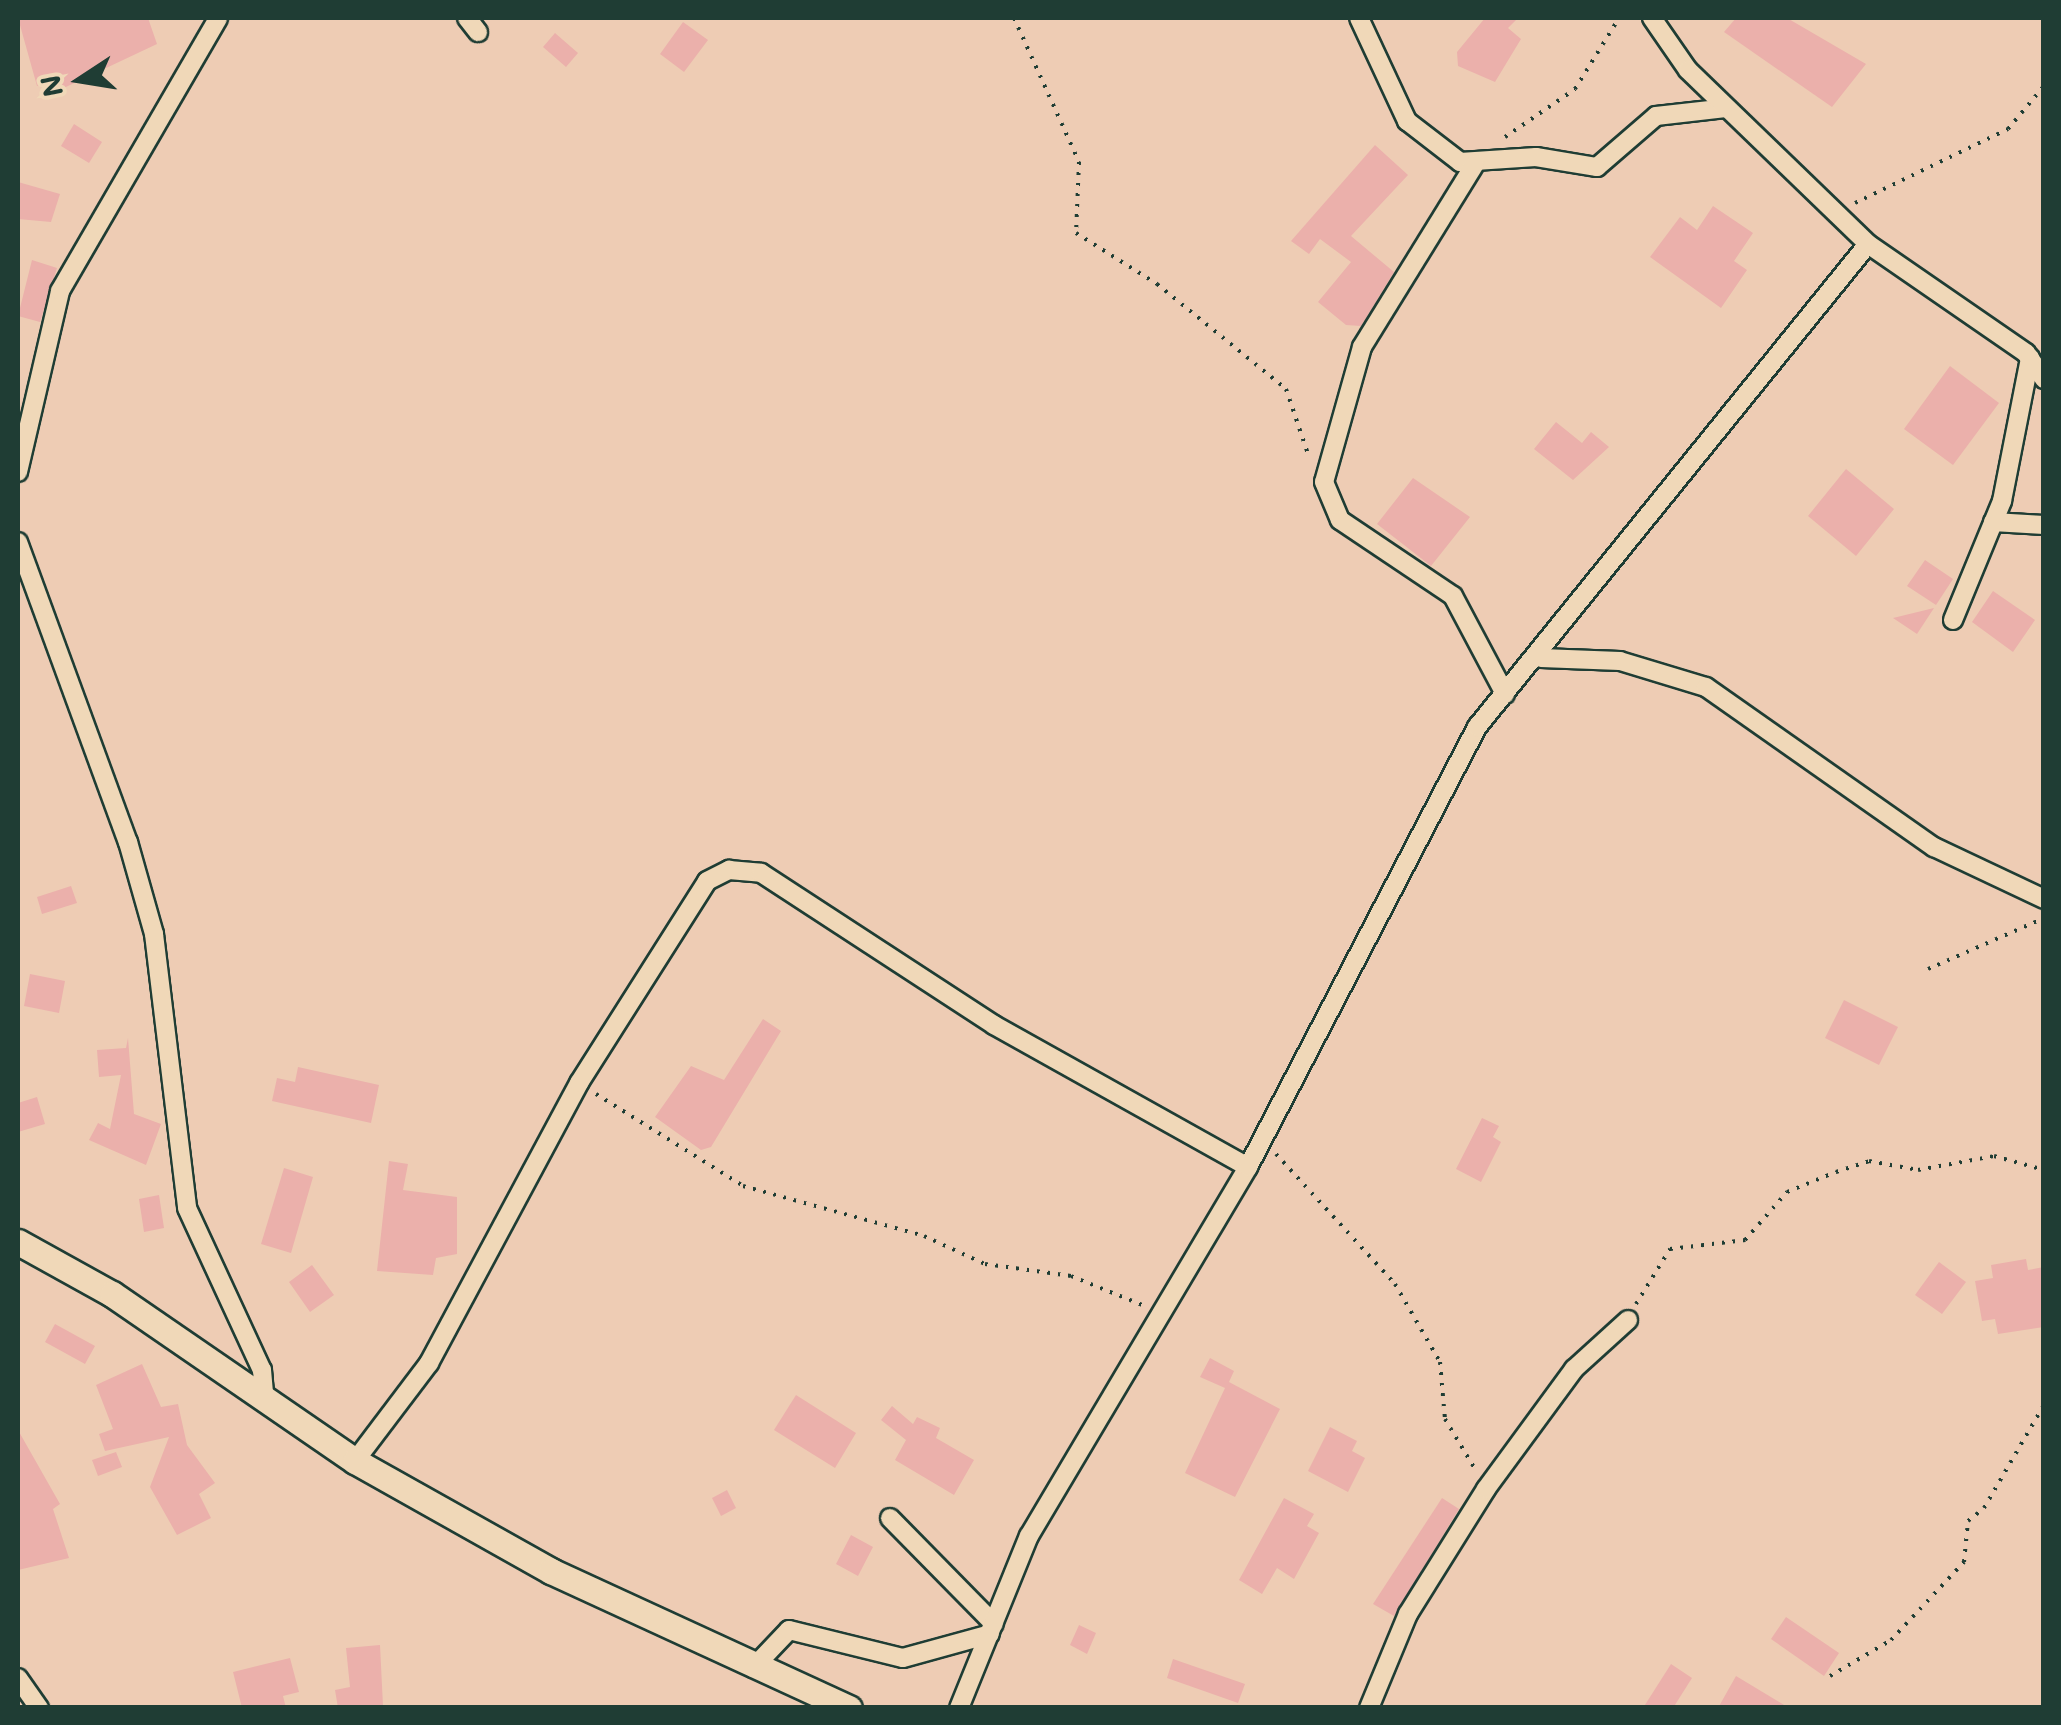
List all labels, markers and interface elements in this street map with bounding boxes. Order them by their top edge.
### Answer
north arrow [30,30,130,130]
text: N [31,72,70,100]

